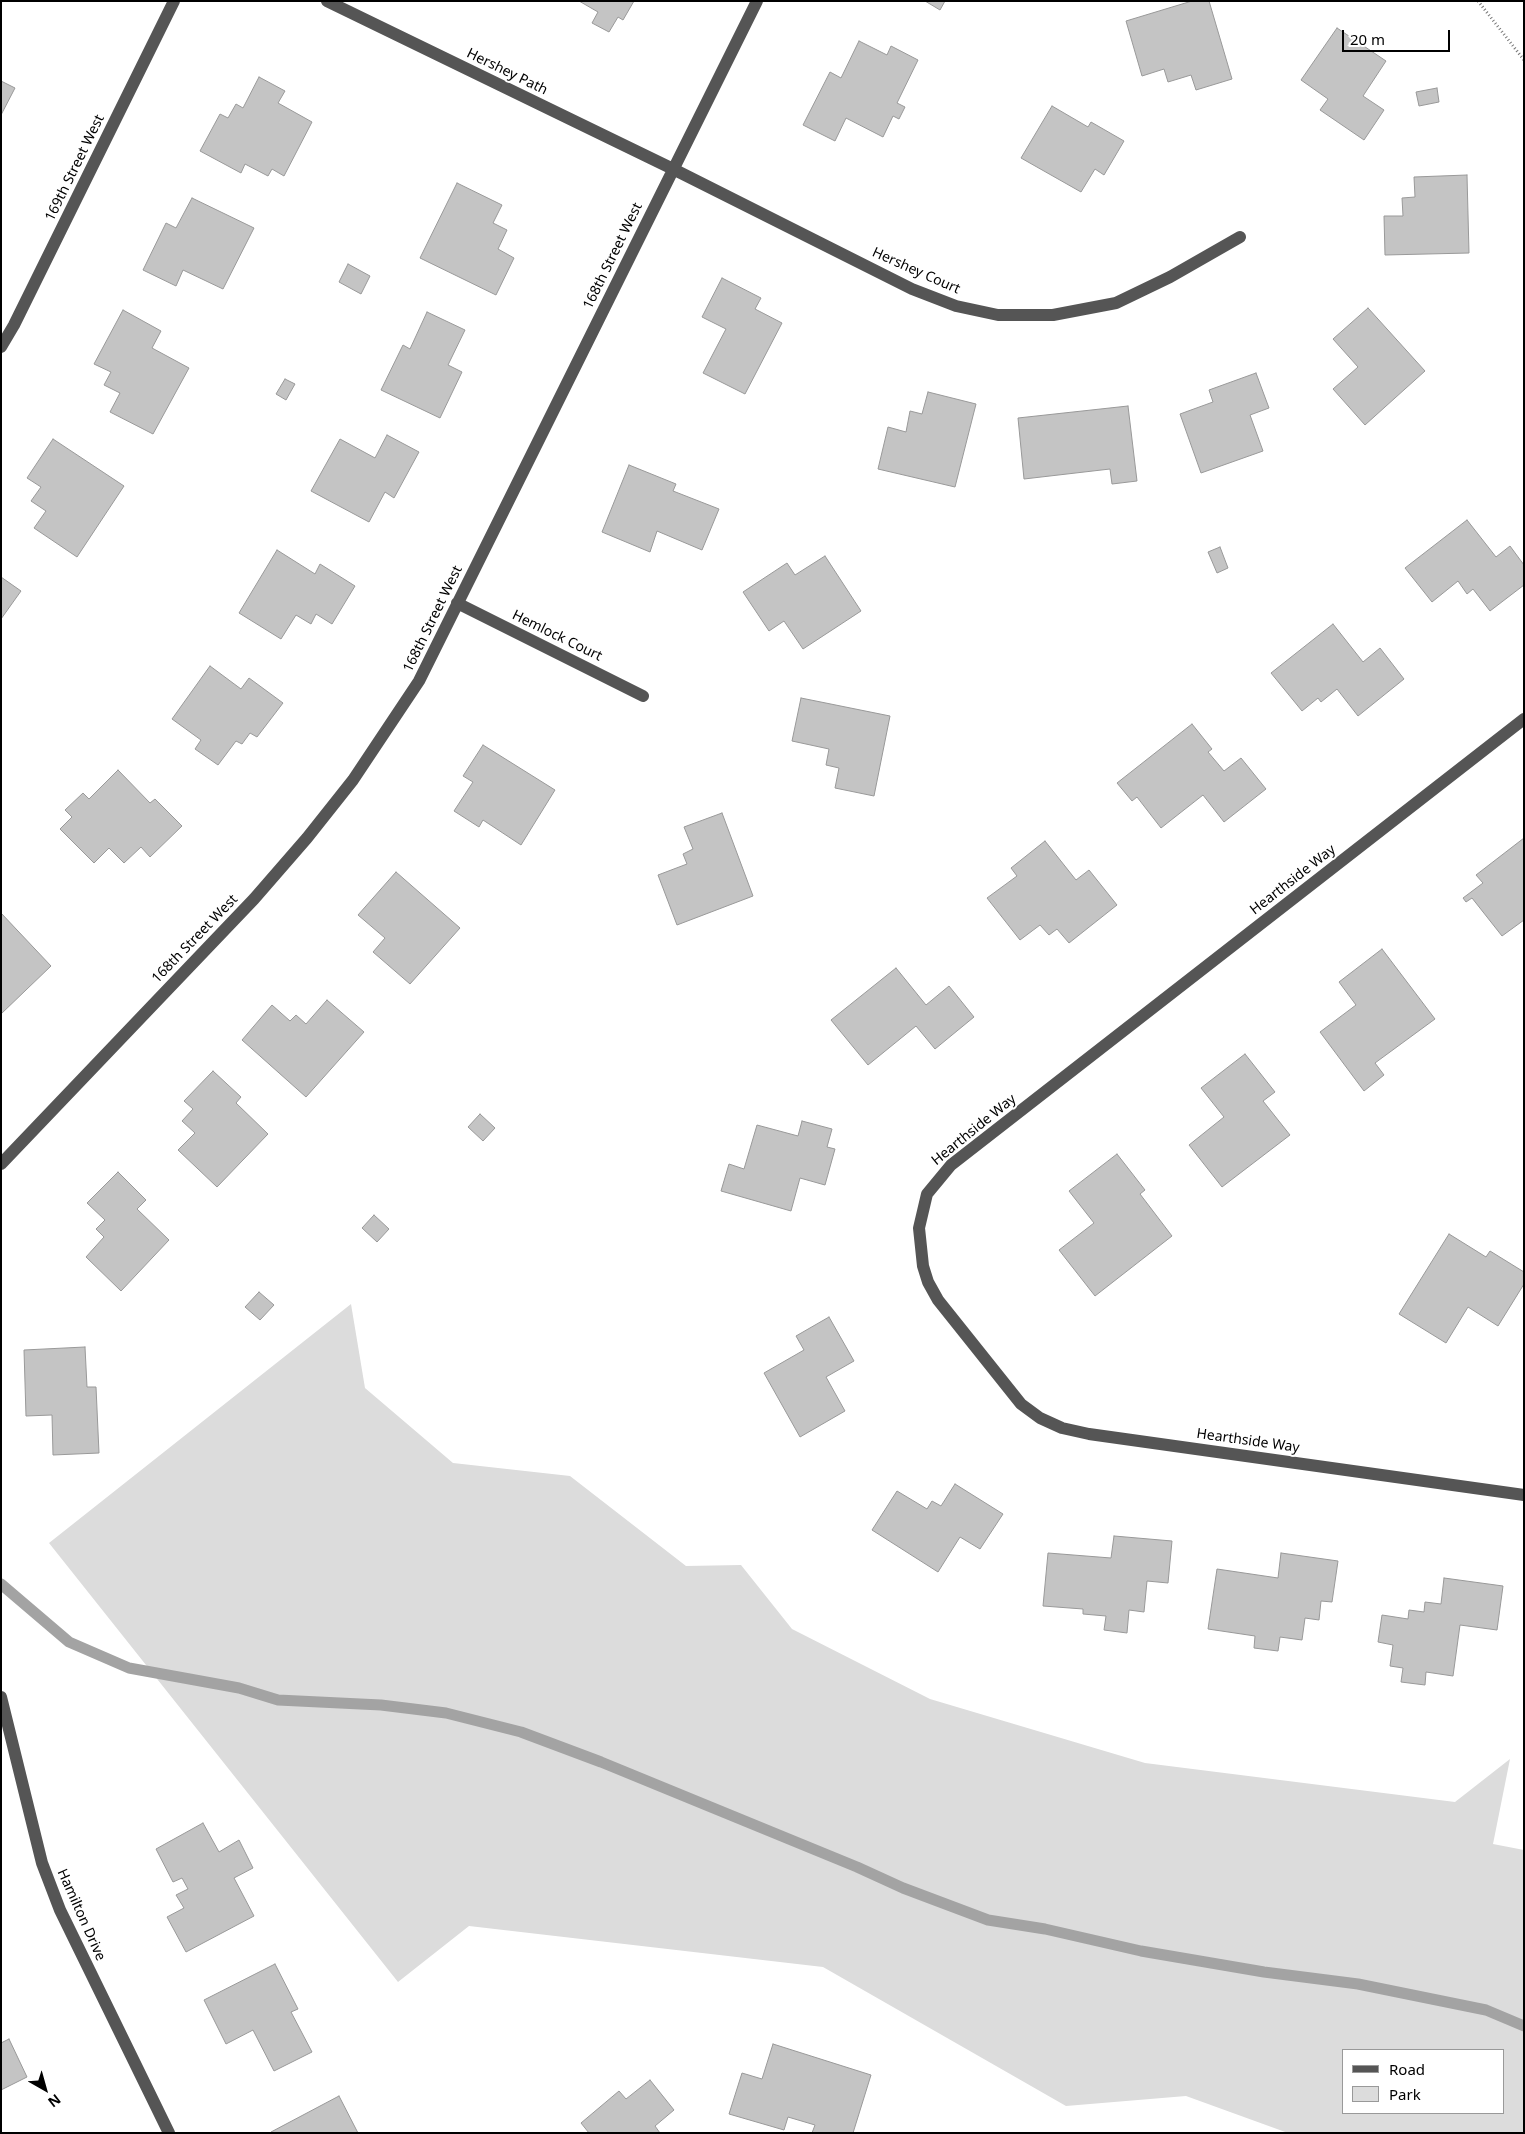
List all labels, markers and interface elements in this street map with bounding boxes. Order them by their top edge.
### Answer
scale bar [1345,20,1452,52]
text: 20 m [1350,29,1385,49]
street label: Hershey Path [464,45,550,99]
street label: 169th Street West [42,112,108,224]
street label: 168th Street West [580,200,646,312]
street label: Hershey Court [869,244,963,298]
street label: 168th Street West [400,563,466,675]
street label: Hemlock Court [509,607,605,665]
street label: Hearthside Way [1247,841,1339,919]
street label: 168th Street West [148,891,242,987]
street label: Hearthside Way [928,1091,1020,1169]
street label: Hearthside Way [1195,1425,1301,1457]
street label: Hamilton Drive [53,1866,109,1964]
legend [1342,2049,1505,2114]
text: Road [1389,2059,1425,2079]
north arrow [20,2064,70,2114]
text: Park [1389,2084,1421,2104]
text: N [44,2090,65,2112]

